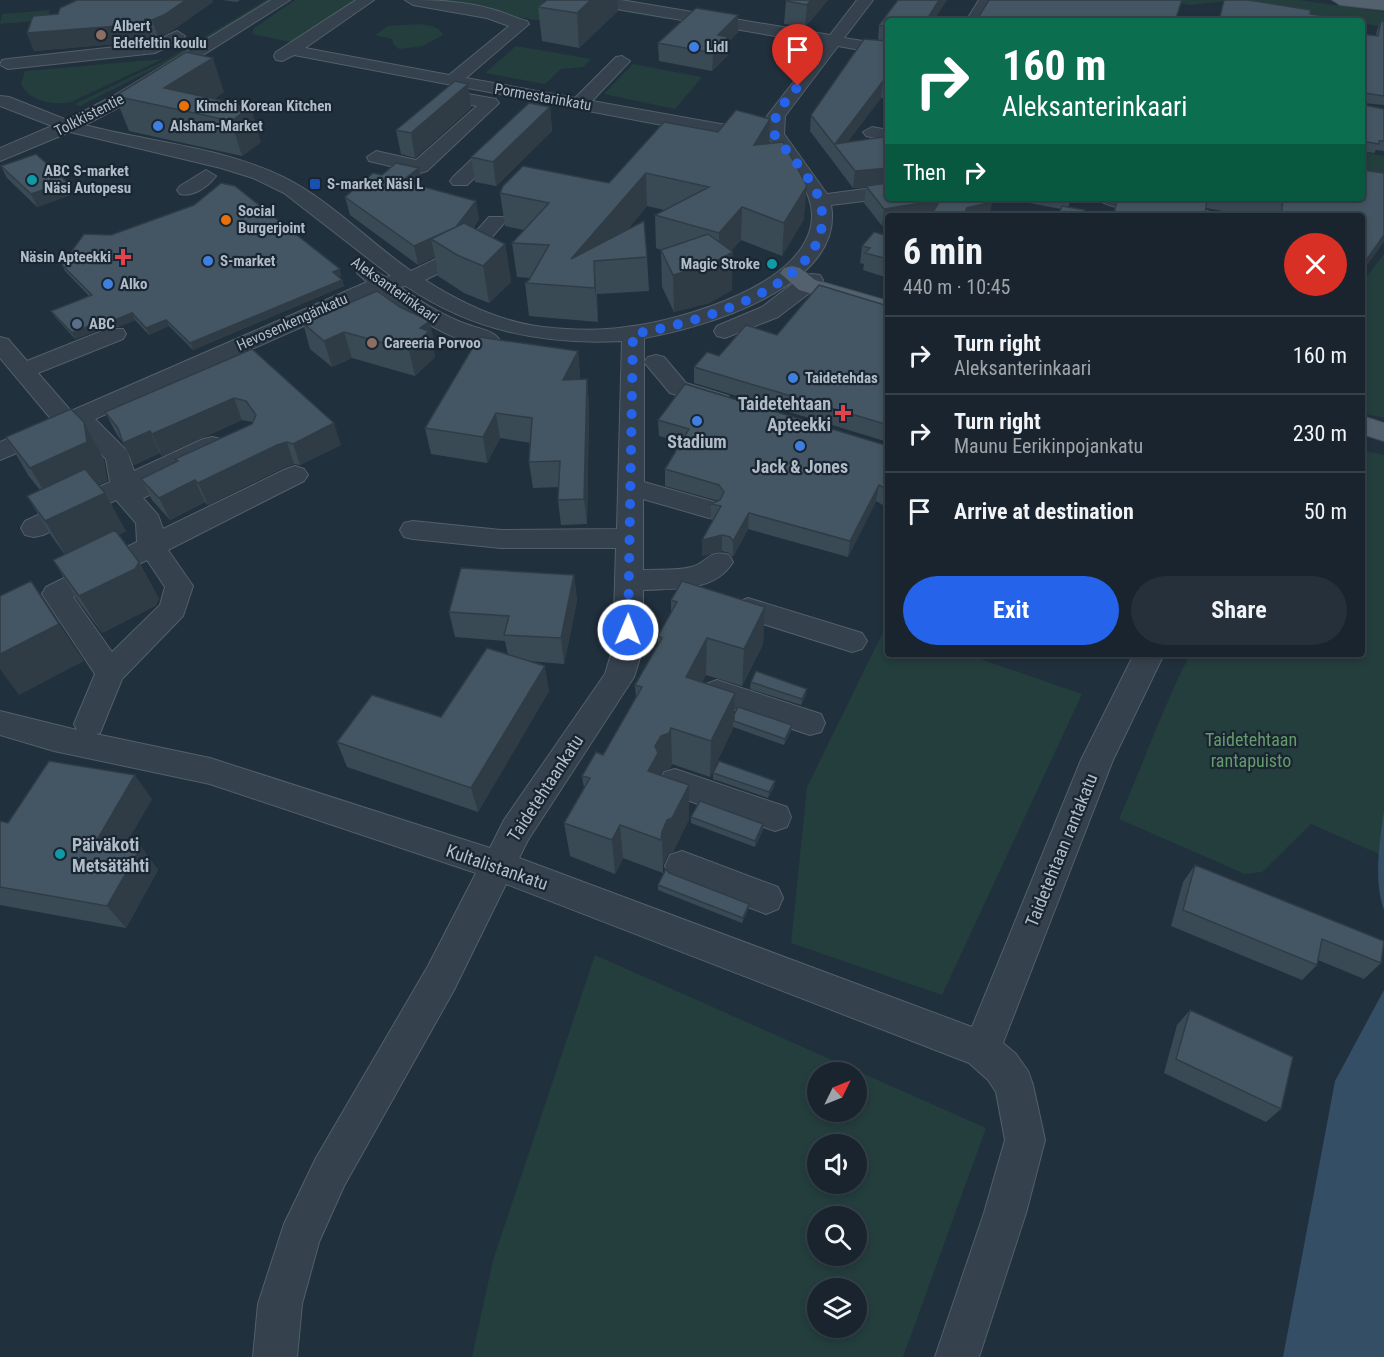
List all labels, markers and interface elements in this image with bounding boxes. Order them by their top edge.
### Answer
place label: Albert Edelfeltin koulu [113,17,207,52]
pin [772,24,823,86]
marker: Albert Edelfeltin koulu [94,28,108,42]
icon: arrive [781,33,814,66]
place label: Lidl [706,38,728,56]
marker: Lidl [687,40,701,54]
text: 160 m [1002,41,1107,90]
icon: right [903,42,981,120]
street label: Pormestarinkatu [493,80,593,114]
street label: Tolkkistentie [51,90,127,140]
text: Aleksanterinkaari [1002,91,1188,123]
place label: Kimchi Korean Kitchen [196,97,332,115]
marker: Kimchi Korean Kitchen [177,99,191,113]
place label: Alsham-Market [170,117,263,135]
marker: Alsham-Market [151,119,165,133]
icon: right [958,156,991,189]
text: Then [903,160,946,185]
place label: ABC S-market Näsi Autopesu [44,162,131,197]
marker: ABC S-market Näsi Autopesu [25,173,39,187]
place label: S-market Näsi L [327,175,423,193]
marker: S-market Näsi L [308,177,322,191]
place label: Social Burgerjoint [238,202,306,237]
marker: Social Burgerjoint [219,213,233,227]
text: 6 min [903,231,983,273]
button: close [1284,233,1347,296]
place label: Näsin Apteekki [20,248,111,266]
marker: Näsin Apteekki [116,250,130,264]
place label: S-market [220,252,276,270]
street label: Aleksanterinkaari [348,253,442,327]
marker: S-market [201,254,215,268]
place label: Magic Stroke [681,255,760,273]
marker: Magic Stroke [765,257,779,271]
place label: Alko [120,275,147,293]
text: 440 m · 10:45 [903,275,1010,299]
marker: Alko [101,277,115,291]
street label: Hevosenkengänkatu [234,289,350,355]
place label: ABC [89,315,115,333]
marker: ABC [70,317,84,331]
text: Turn right [954,331,1041,356]
place label: Careeria Porvoo [384,334,481,352]
marker: Careeria Porvoo [365,336,379,350]
icon: right [903,339,936,372]
text: 160 m [1293,343,1347,368]
text: Aleksanterinkaari [954,356,1091,380]
place label: Taidetehdas [805,369,878,387]
marker: Taidetehdas [786,371,800,385]
place label: Taidetehtaan Apteekki [738,393,831,435]
marker: Taidetehtaan Apteekki [836,406,850,420]
text: Turn right [954,409,1041,434]
marker: Stadium [690,414,704,428]
icon: right [903,417,936,450]
text: 230 m [1293,421,1347,446]
place label: Stadium [667,431,727,452]
text: Maunu Eerikinpojankatu [954,434,1143,458]
marker: Jack & Jones [793,439,807,453]
place label: Jack & Jones [752,456,848,477]
icon: arrive [903,495,936,528]
text: Arrive at destination [954,499,1134,524]
text: 50 m [1304,499,1347,524]
button: Exit [903,576,1119,645]
button: Share [1131,576,1347,645]
position arrow [596,598,660,662]
park label: Taidetehtaan rantapuisto [1205,729,1297,771]
street label: Taidetehtaankatu [503,731,587,845]
street label: Taidetehtaan rantakatu [1021,770,1101,930]
place label: Päiväkoti Metsätähti [72,834,149,876]
street label: Kultalistankatu [443,840,551,894]
marker: Päiväkoti Metsätähti [53,847,67,861]
north arrow [807,1062,867,1122]
map controls [807,1062,867,1338]
button: sound [807,1134,867,1194]
button: search [807,1206,867,1266]
button: layers [807,1278,867,1338]

